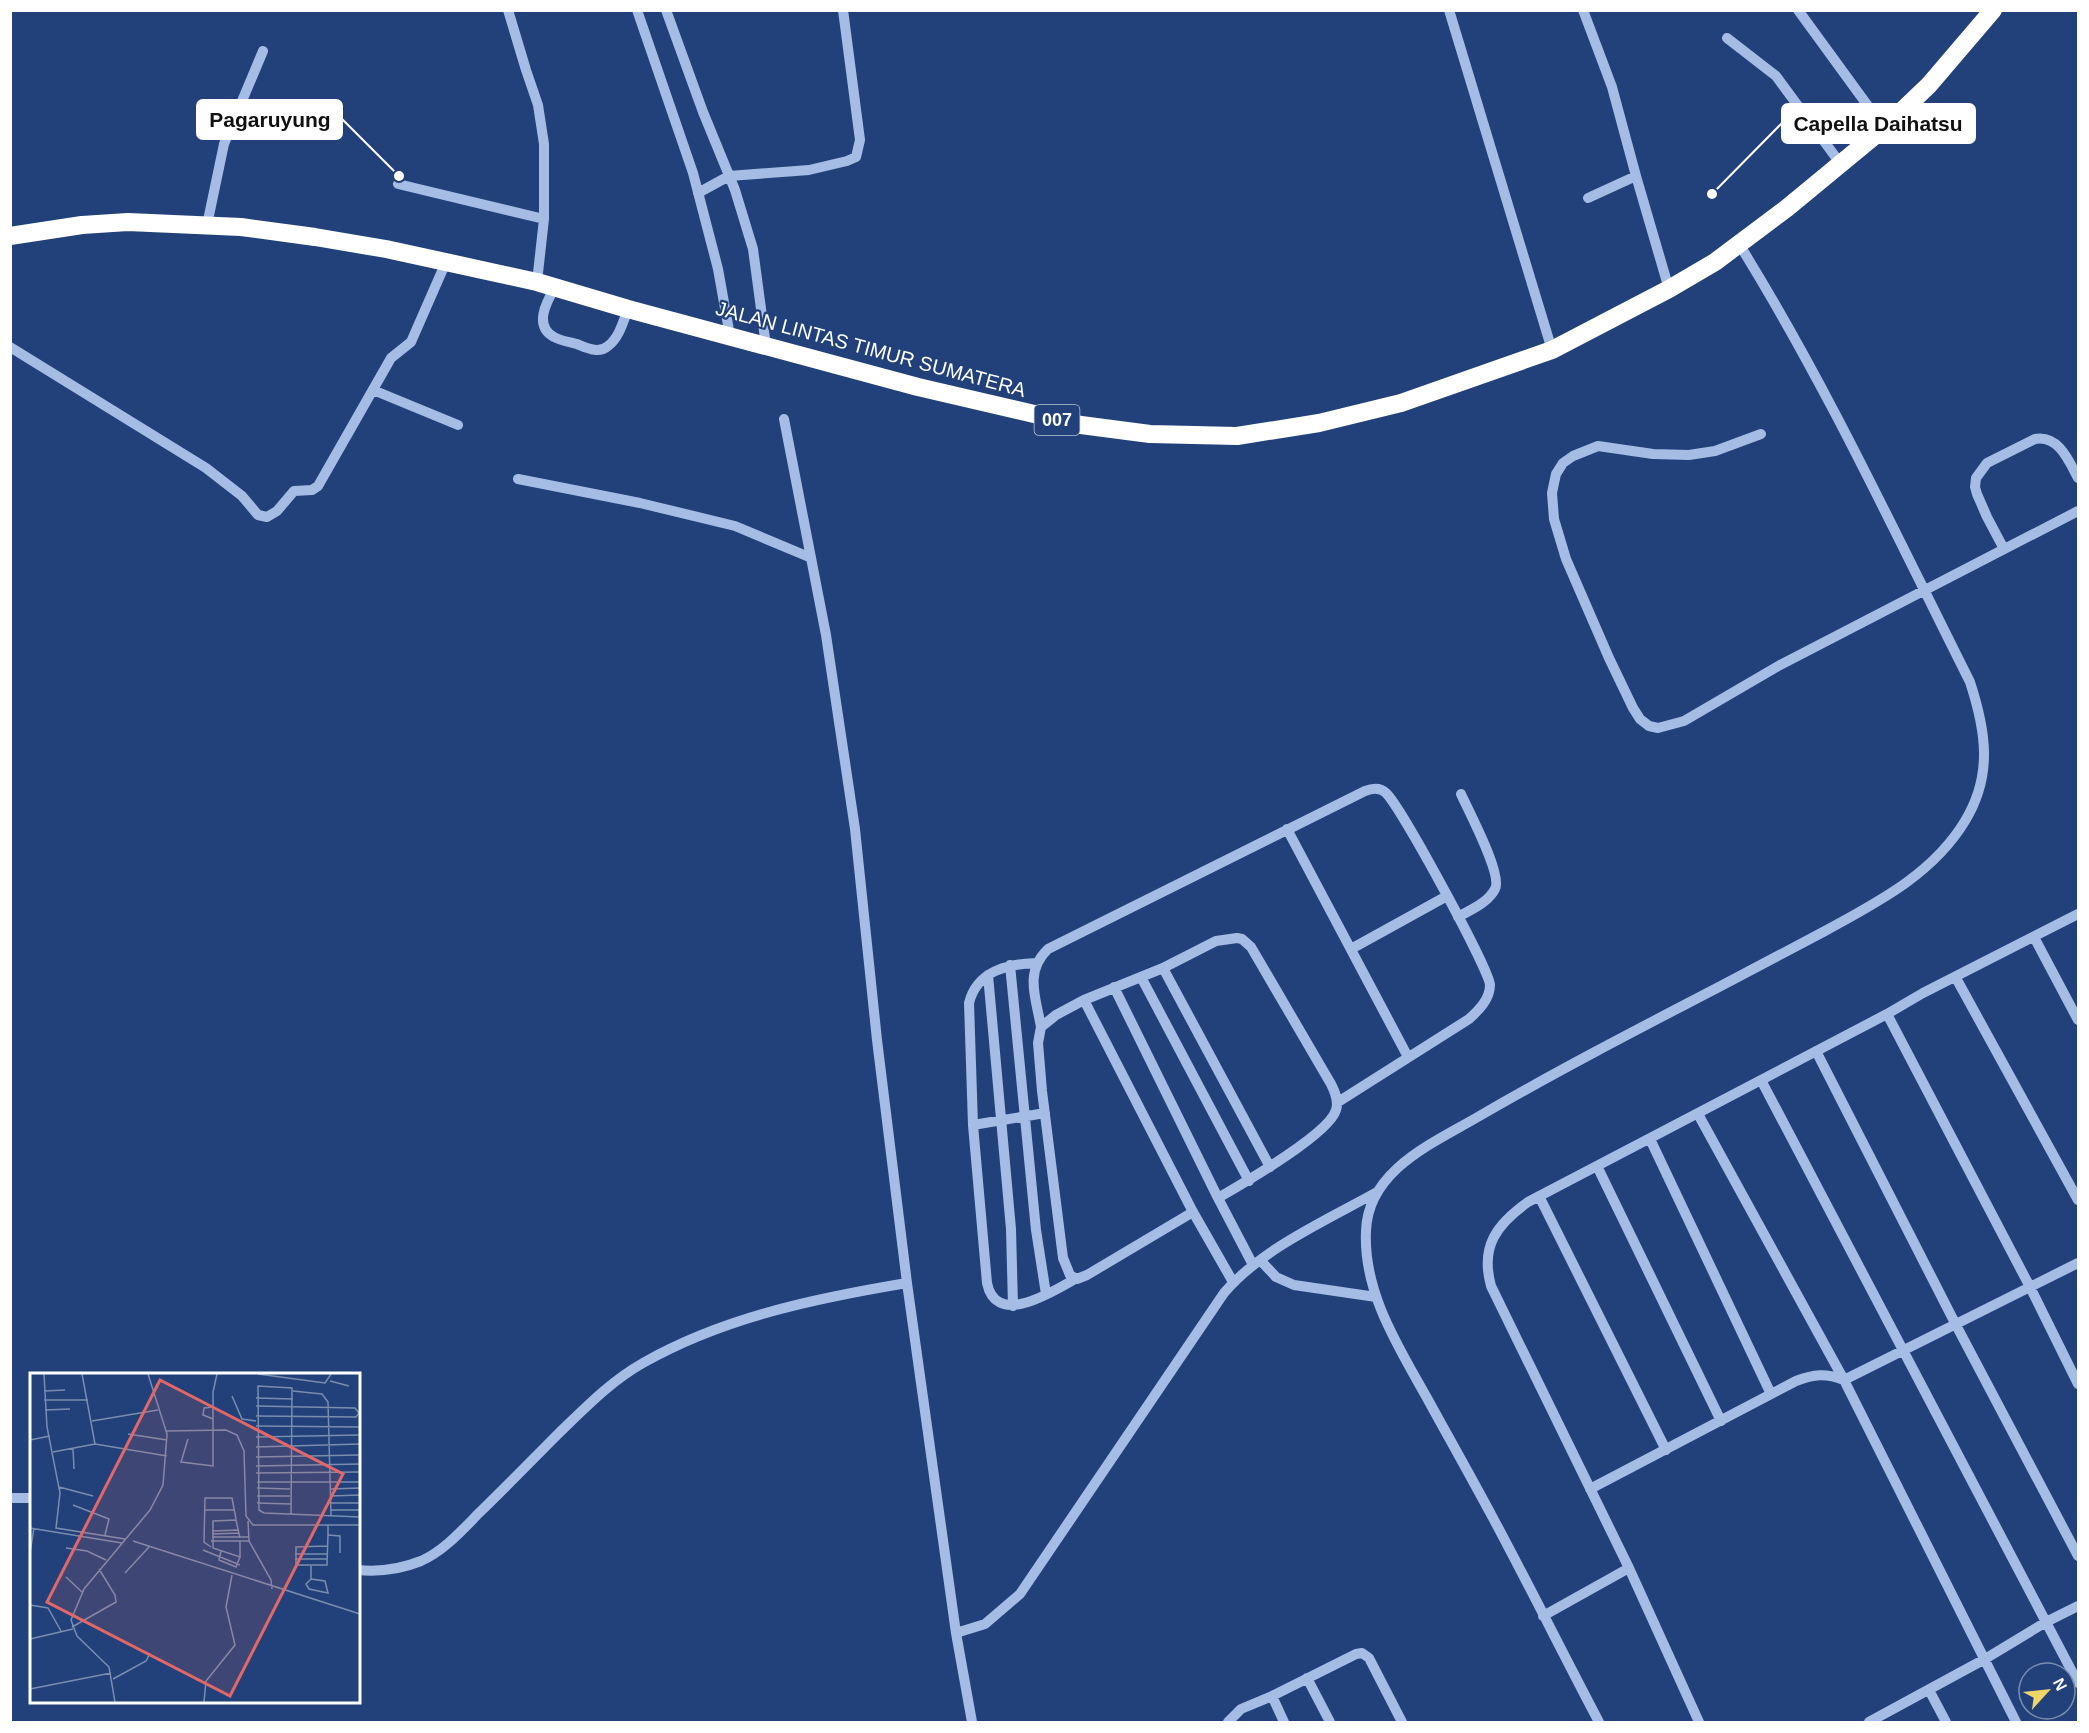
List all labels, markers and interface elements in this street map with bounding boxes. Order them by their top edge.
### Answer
callout: Pagaruyung [197,100,342,139]
callout: Capella Daihatsu [1782,104,1975,143]
text: Pagaruyung [209,108,331,131]
text: Capella Daihatsu [1793,112,1963,135]
street label: JALAN LINTAS TIMUR SUMATERA [714,297,1029,401]
road number: 007 [1034,405,1080,435]
inset map [30,1373,360,1703]
north arrow [2017,1661,2077,1721]
text: N [2050,1675,2070,1693]

